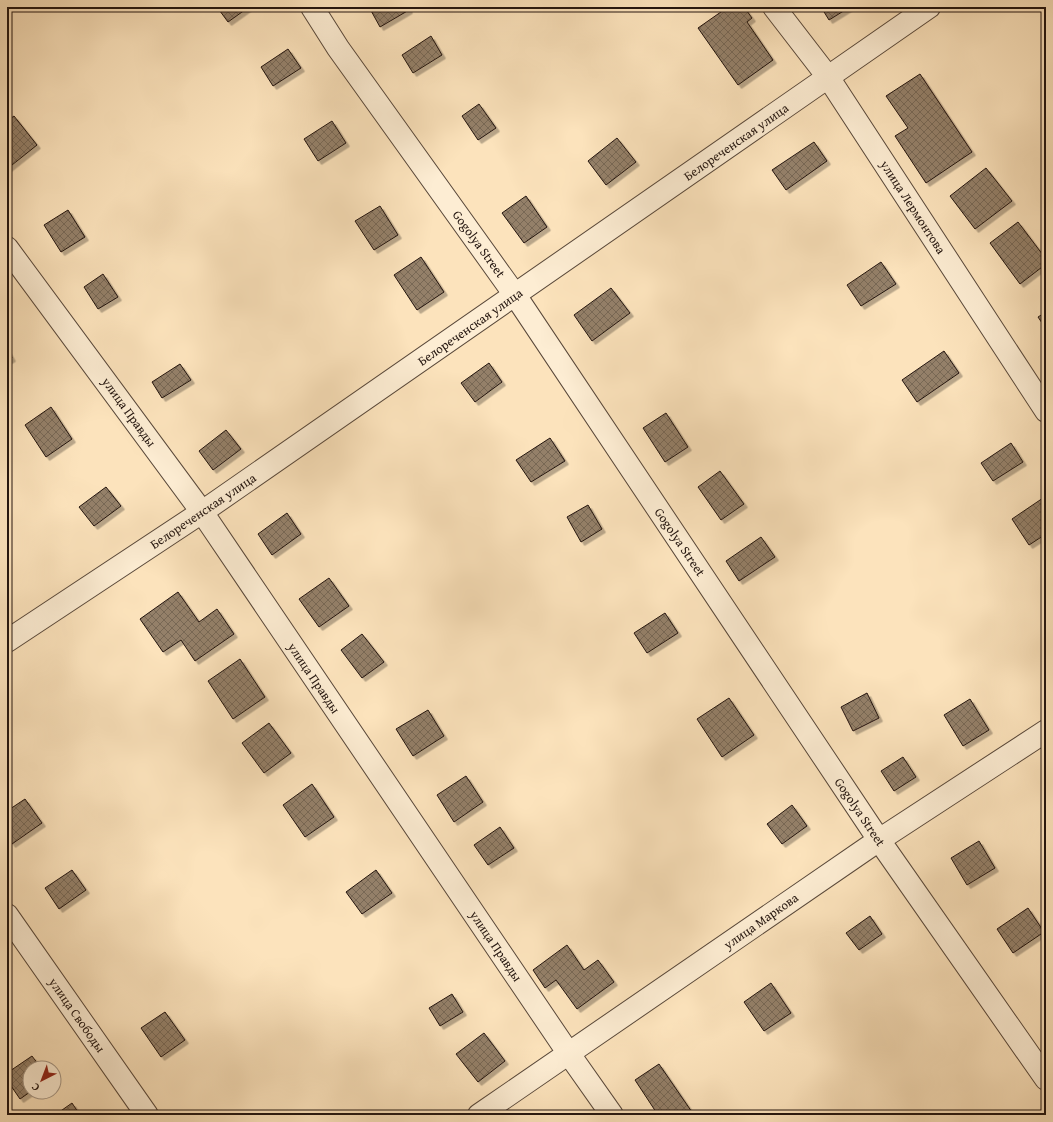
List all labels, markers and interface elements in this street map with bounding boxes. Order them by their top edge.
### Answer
street label: Белореченская улица [680,98,793,185]
street label: улица Лермонтова [875,156,951,258]
street label: Gogolya Street [448,206,510,282]
street label: Белореченская улица [414,283,527,370]
street label: улица Правды [97,372,161,451]
street label: Белореченская улица [146,468,260,554]
street label: Gogolya Street [650,504,710,580]
street label: улица Правды [283,638,345,717]
street label: Gogolya Street [830,774,890,850]
street label: улица Маркова [719,888,803,954]
street label: улица Правды [465,906,527,985]
street label: улица Свободы [44,973,110,1056]
north arrow [22,1060,62,1100]
text: С [28,1079,43,1095]

